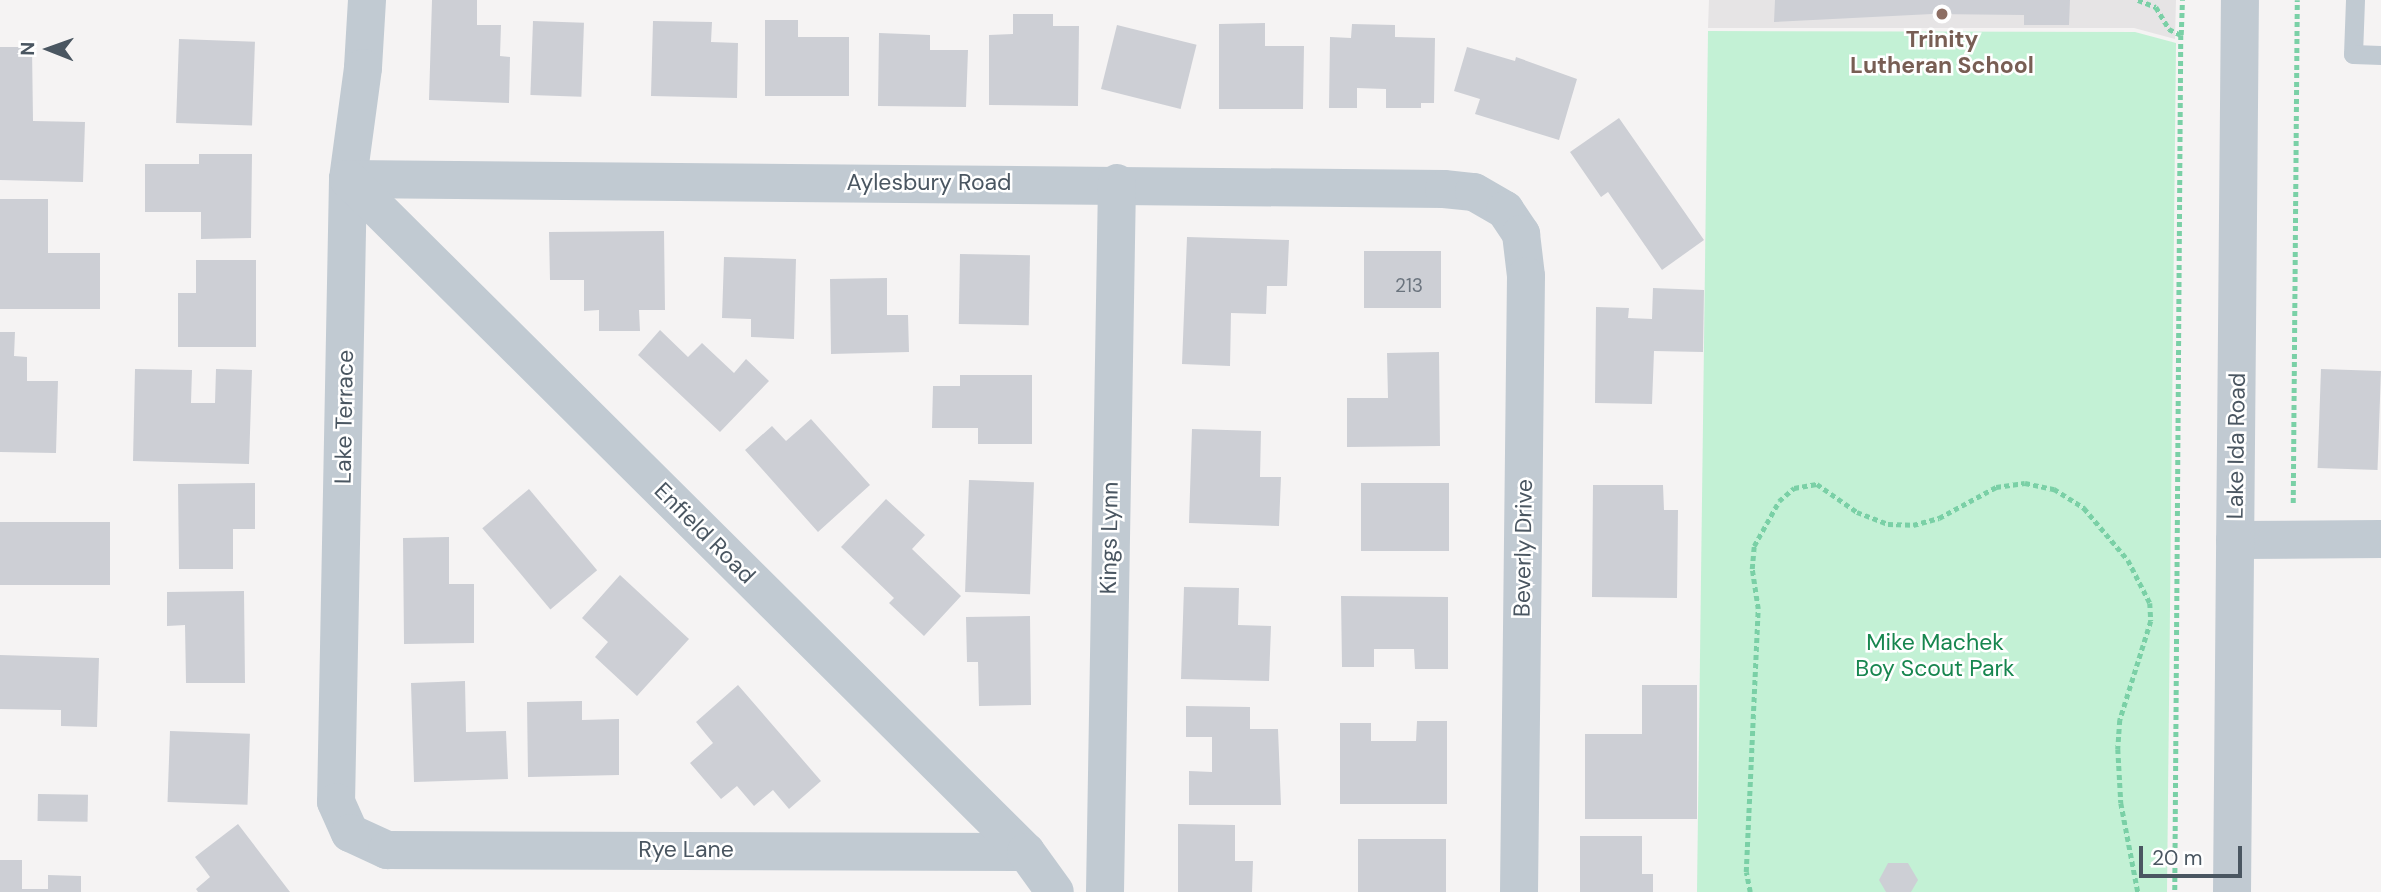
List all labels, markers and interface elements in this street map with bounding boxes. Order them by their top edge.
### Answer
marker: Trinity Lutheran School [1934,6,1950,22]
north arrow [14,14,84,84]
place label: Trinity Lutheran School [1850,25,2034,79]
text: N [15,41,40,56]
street label: Aylesbury Road [847,168,1011,196]
house number: 213 [1395,275,1423,297]
street label: Lake Terrace [329,350,359,484]
street label: Lake Ida Road [2221,372,2251,520]
street label: Enfield Road [649,477,761,589]
street label: Beverly Drive [1508,479,1538,617]
street label: Kings Lynn [1094,481,1124,595]
park label: Mike Machek Boy Scout Park [1855,628,2015,682]
scale bar [2143,832,2246,876]
street label: Rye Lane [638,835,734,863]
text: 20 m [2152,844,2203,872]

